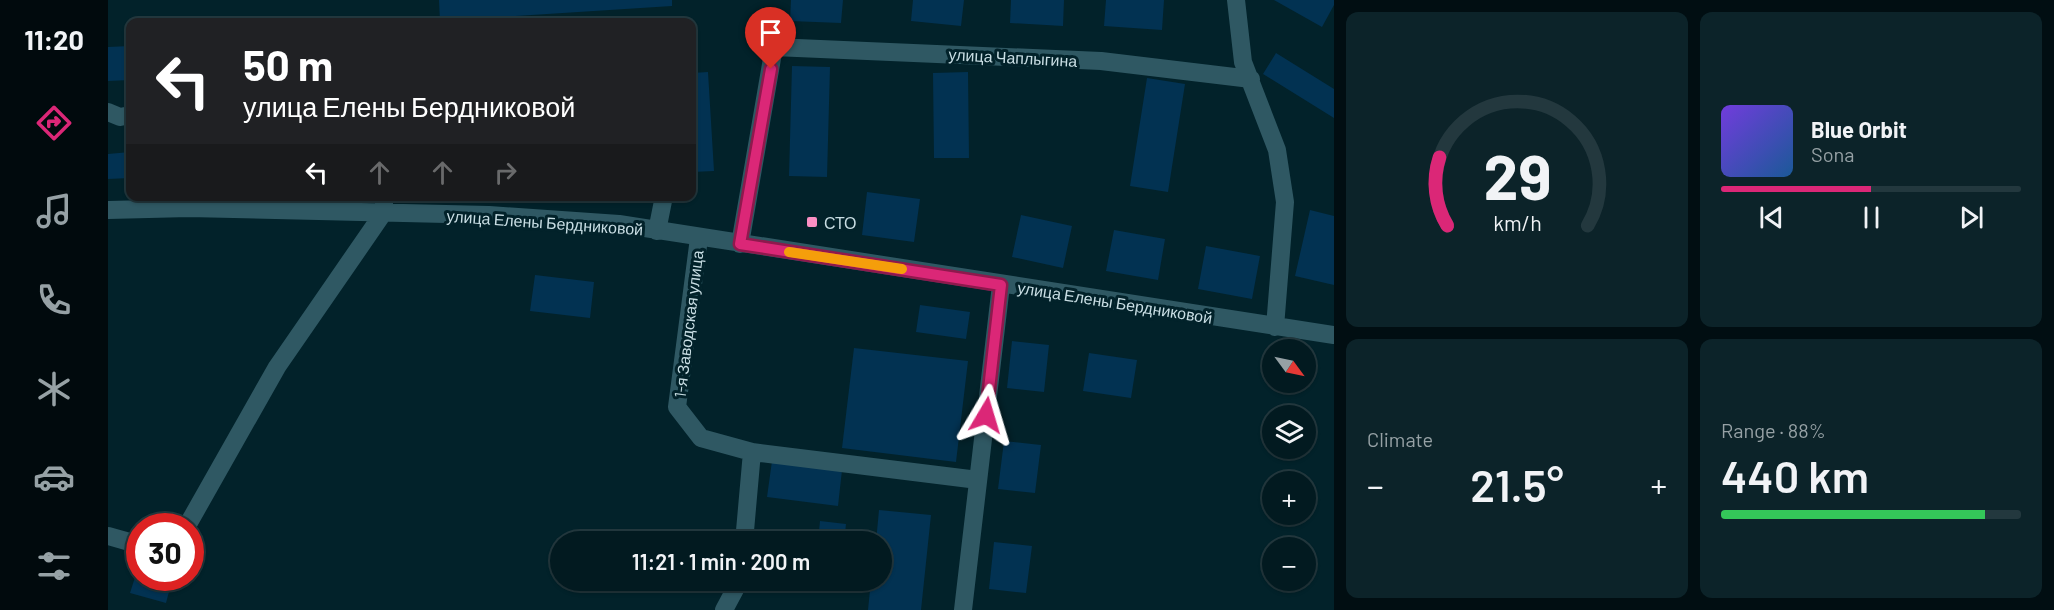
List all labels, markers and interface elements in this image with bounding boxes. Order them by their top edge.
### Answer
pin [745,7,796,69]
icon: arrive [754,16,787,49]
text: 11:20 [24,23,84,55]
text: 50 m [243,39,333,89]
icon: left [144,42,222,120]
street label: улица Чаплыгина [948,44,1078,70]
text: улица Елены Бердниковой [243,90,575,122]
icon: directions [33,102,75,144]
text: Blue Orbit [1811,116,1907,142]
text: 29 [1483,139,1551,213]
text: Sona [1811,142,1855,166]
icon: left [300,156,333,189]
icon: ahead [363,156,396,189]
icon: ahead [426,156,459,189]
icon: right [489,156,522,189]
icon: music [33,190,75,232]
icon: previous [1755,201,1788,234]
icon: pause [1855,201,1888,234]
icon: next [1955,201,1988,234]
street label: улица Елены Бердниковой [446,206,644,238]
text: km/h [1493,211,1541,236]
place label: СТО [824,213,857,232]
marker: СТО [805,215,819,229]
street label: 1-я Заводская улица [670,249,706,399]
street label: улица Елены Бердниковой [1016,277,1214,327]
icon: phone [33,279,75,321]
north arrow [1262,339,1316,393]
map controls [1262,339,1316,591]
icon: climate [33,368,75,410]
position arrow [954,383,1018,447]
button: layers [1262,405,1316,459]
text: Range · 88% [1721,418,1826,442]
text: Climate [1367,427,1433,451]
text: 440 km [1721,448,1869,502]
icon: car [33,456,75,498]
text: 21.5° [1470,457,1564,511]
text: − [1367,465,1384,505]
text: + [1650,465,1667,505]
button: + [1262,471,1316,525]
speed limit sign: 30 [126,513,204,591]
button: − [1262,537,1316,591]
icon: filters [33,545,75,587]
text: 11:21 · 1 min · 200 m [632,548,810,574]

